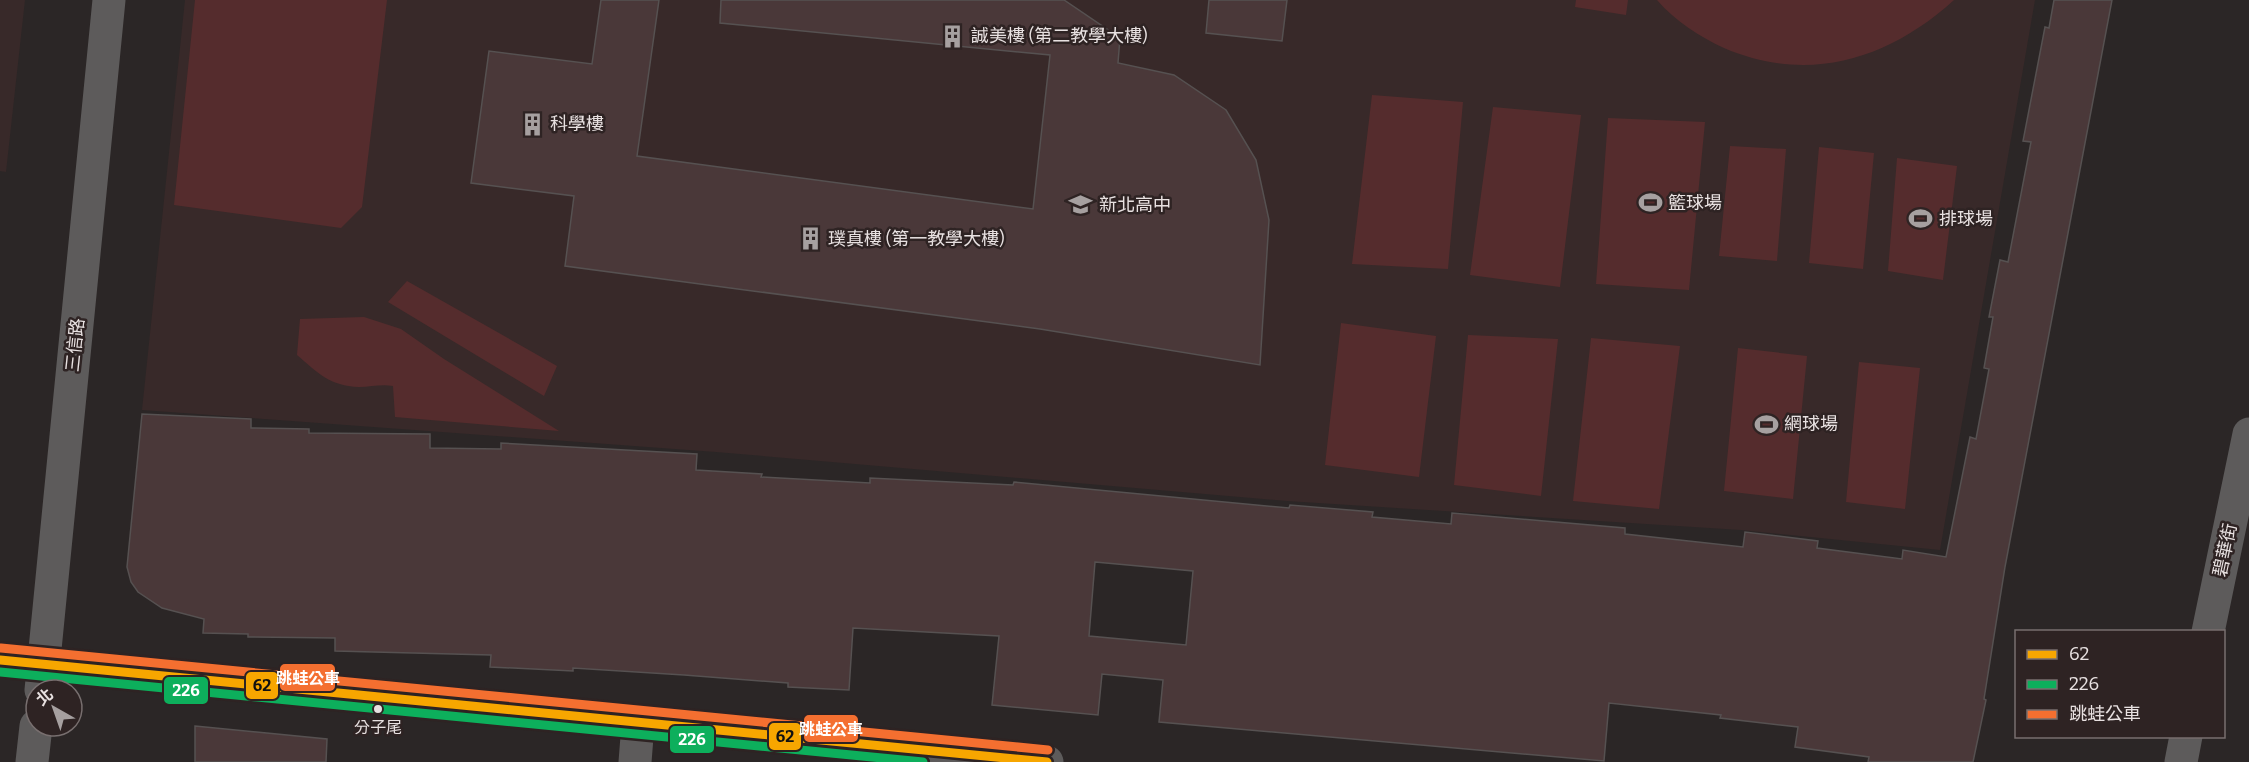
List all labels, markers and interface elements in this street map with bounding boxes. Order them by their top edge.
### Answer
building icon: 誠美樓 (第二教學大樓) [940,23,966,49]
place label: 誠美樓 (第二教學大樓) [971,25,1148,47]
building icon: 科學樓 [519,111,545,137]
place label: 科學樓 [550,113,604,135]
sports icon: 籃球場 [1637,190,1663,216]
school or university icon: 新北高中 [1068,192,1094,218]
place label: 籃球場 [1668,192,1722,214]
place label: 新北高中 [1099,194,1171,216]
sports icon: 排球場 [1908,206,1934,232]
place label: 排球場 [1939,208,1993,230]
building icon: 璞真樓 (第一教學大樓) [797,226,823,252]
place label: 璞真樓 (第一教學大樓) [828,228,1005,250]
street label: 三信路 [61,317,89,373]
sports icon: 網球場 [1753,411,1779,437]
place label: 網球場 [1784,413,1838,435]
street label: 碧華街 [2209,521,2241,579]
legend [2015,630,2225,738]
text: 62 [2069,643,2089,665]
line badge: 跳蛙公車 [279,663,336,692]
text: 跳蛙公車 [276,669,340,688]
line badge: 62 [245,671,279,700]
text: 226 [2069,673,2099,695]
line badge: 226 [163,676,209,705]
text: 62 [253,676,271,695]
north arrow [24,678,84,738]
text: 226 [172,681,200,700]
text: 北 [32,684,57,709]
marker: 分子尾 [372,703,384,715]
text: 跳蛙公車 [2069,703,2141,725]
line badge: 跳蛙公車 [803,714,859,743]
place label: 分子尾 [354,718,402,737]
text: 跳蛙公車 [799,720,863,739]
line badge: 62 [768,722,802,751]
line badge: 226 [669,725,715,754]
text: 62 [776,727,794,746]
text: 226 [678,730,706,749]

